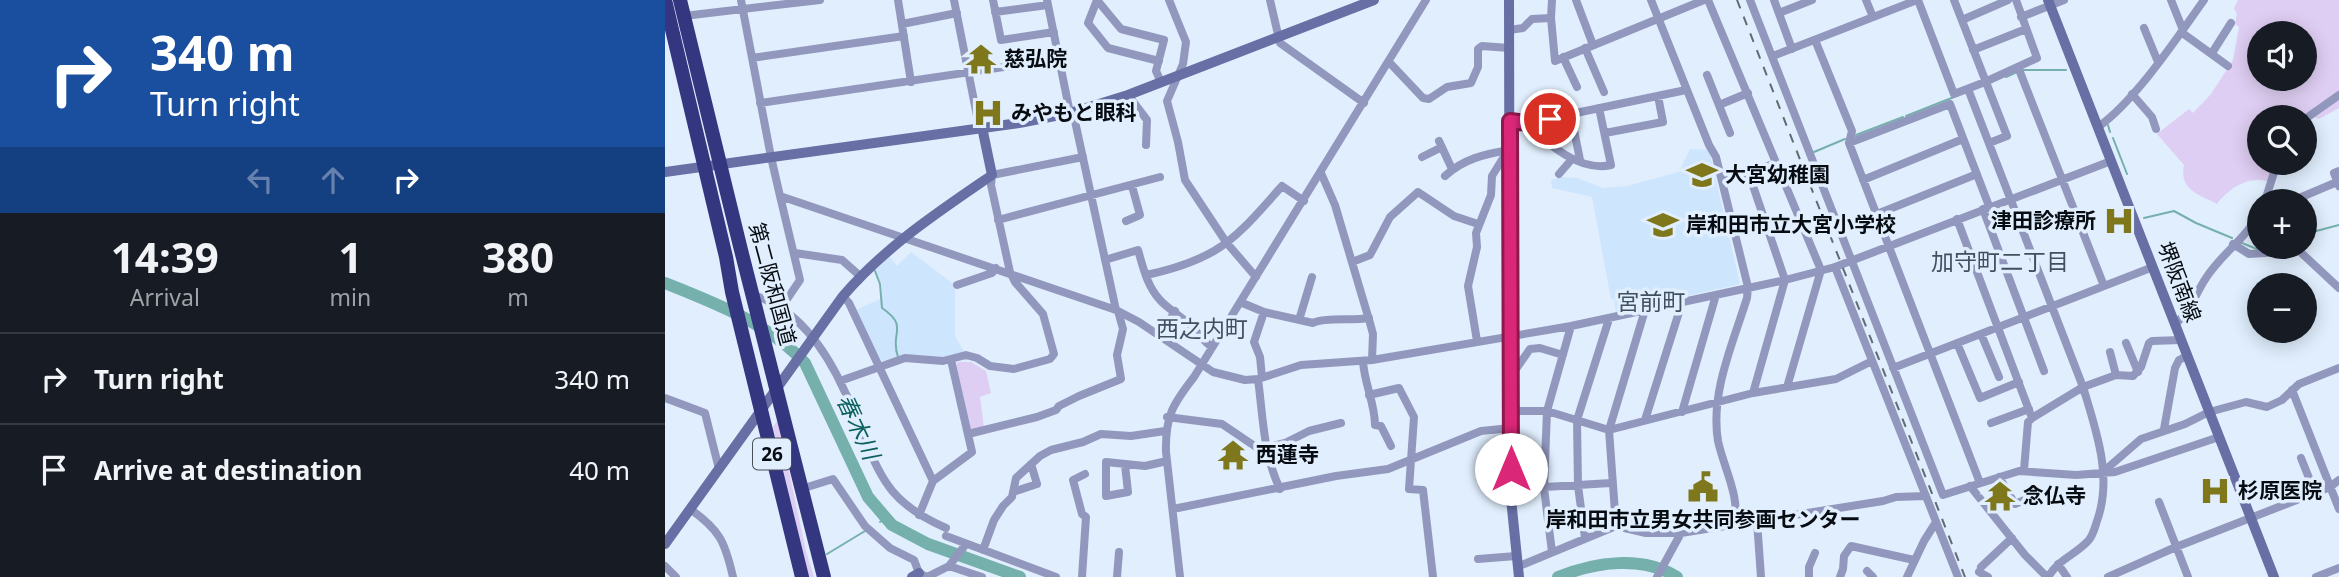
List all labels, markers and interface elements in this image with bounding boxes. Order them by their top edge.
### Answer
text: 340 m [150,19,295,85]
map controls [2247,21,2317,343]
button: sound [2247,21,2317,91]
icon: right [35,28,126,119]
temple icon: 慈弘院 [964,42,998,76]
place label: 慈弘院 [1004,44,1067,72]
text: Turn right [150,82,300,125]
pin [1520,89,1580,149]
hospital icon: みやもと眼科 [971,96,1005,130]
place label: みやもと眼科 [1011,98,1137,126]
icon: arrive [1531,100,1569,138]
button: search [2247,105,2317,175]
school or university icon: 大宮幼稚園 [1685,158,1719,192]
place label: 大宮幼稚園 [1725,160,1830,188]
icon: left [241,161,279,199]
icon: ahead [314,161,352,199]
icon: right [387,161,425,199]
button: + [2247,189,2317,259]
hospital icon: 津田診療所 [2102,204,2136,238]
place label: 津田診療所 [1991,206,2096,234]
school or university icon: 岸和田市立大宮小学校 [1646,208,1680,242]
place label: 岸和田市立大宮小学校 [1686,210,1896,238]
street label: 第二阪和国道 [743,219,803,348]
text: 14:39 [111,228,219,285]
text: 1 [338,228,362,285]
text: 380 [482,228,554,285]
street label: 堺阪南線 [2152,237,2208,326]
district label: 加守町二丁目 [1931,245,2069,277]
button: − [2247,273,2317,343]
text: Arrival [130,281,200,313]
text: min [330,281,371,313]
text: m [507,281,529,313]
district label: 宮前町 [1617,285,1686,317]
district label: 西之内町 [1156,312,1248,344]
icon: right [35,360,73,398]
text: Turn right [94,361,224,397]
text: 340 m [554,361,630,397]
water label: 春木川 [830,389,889,467]
position arrow [1474,432,1548,506]
road number: 26 [753,438,791,470]
temple icon: 西蓮寺 [1216,438,1250,472]
place label: 西蓮寺 [1256,440,1319,468]
icon: arrive [35,451,73,489]
text: Arrive at destination [94,452,363,488]
text: 40 m [569,452,630,488]
public building icon: 岸和田市立男女共同参画センター [1686,470,1720,504]
hospital icon: 杉原医院 [2198,474,2232,508]
place label: 杉原医院 [2238,476,2322,504]
temple icon: 念仏寺 [1983,479,2017,513]
place label: 念仏寺 [2023,481,2086,509]
place label: 岸和田市立男女共同参画センター [1546,505,1861,533]

